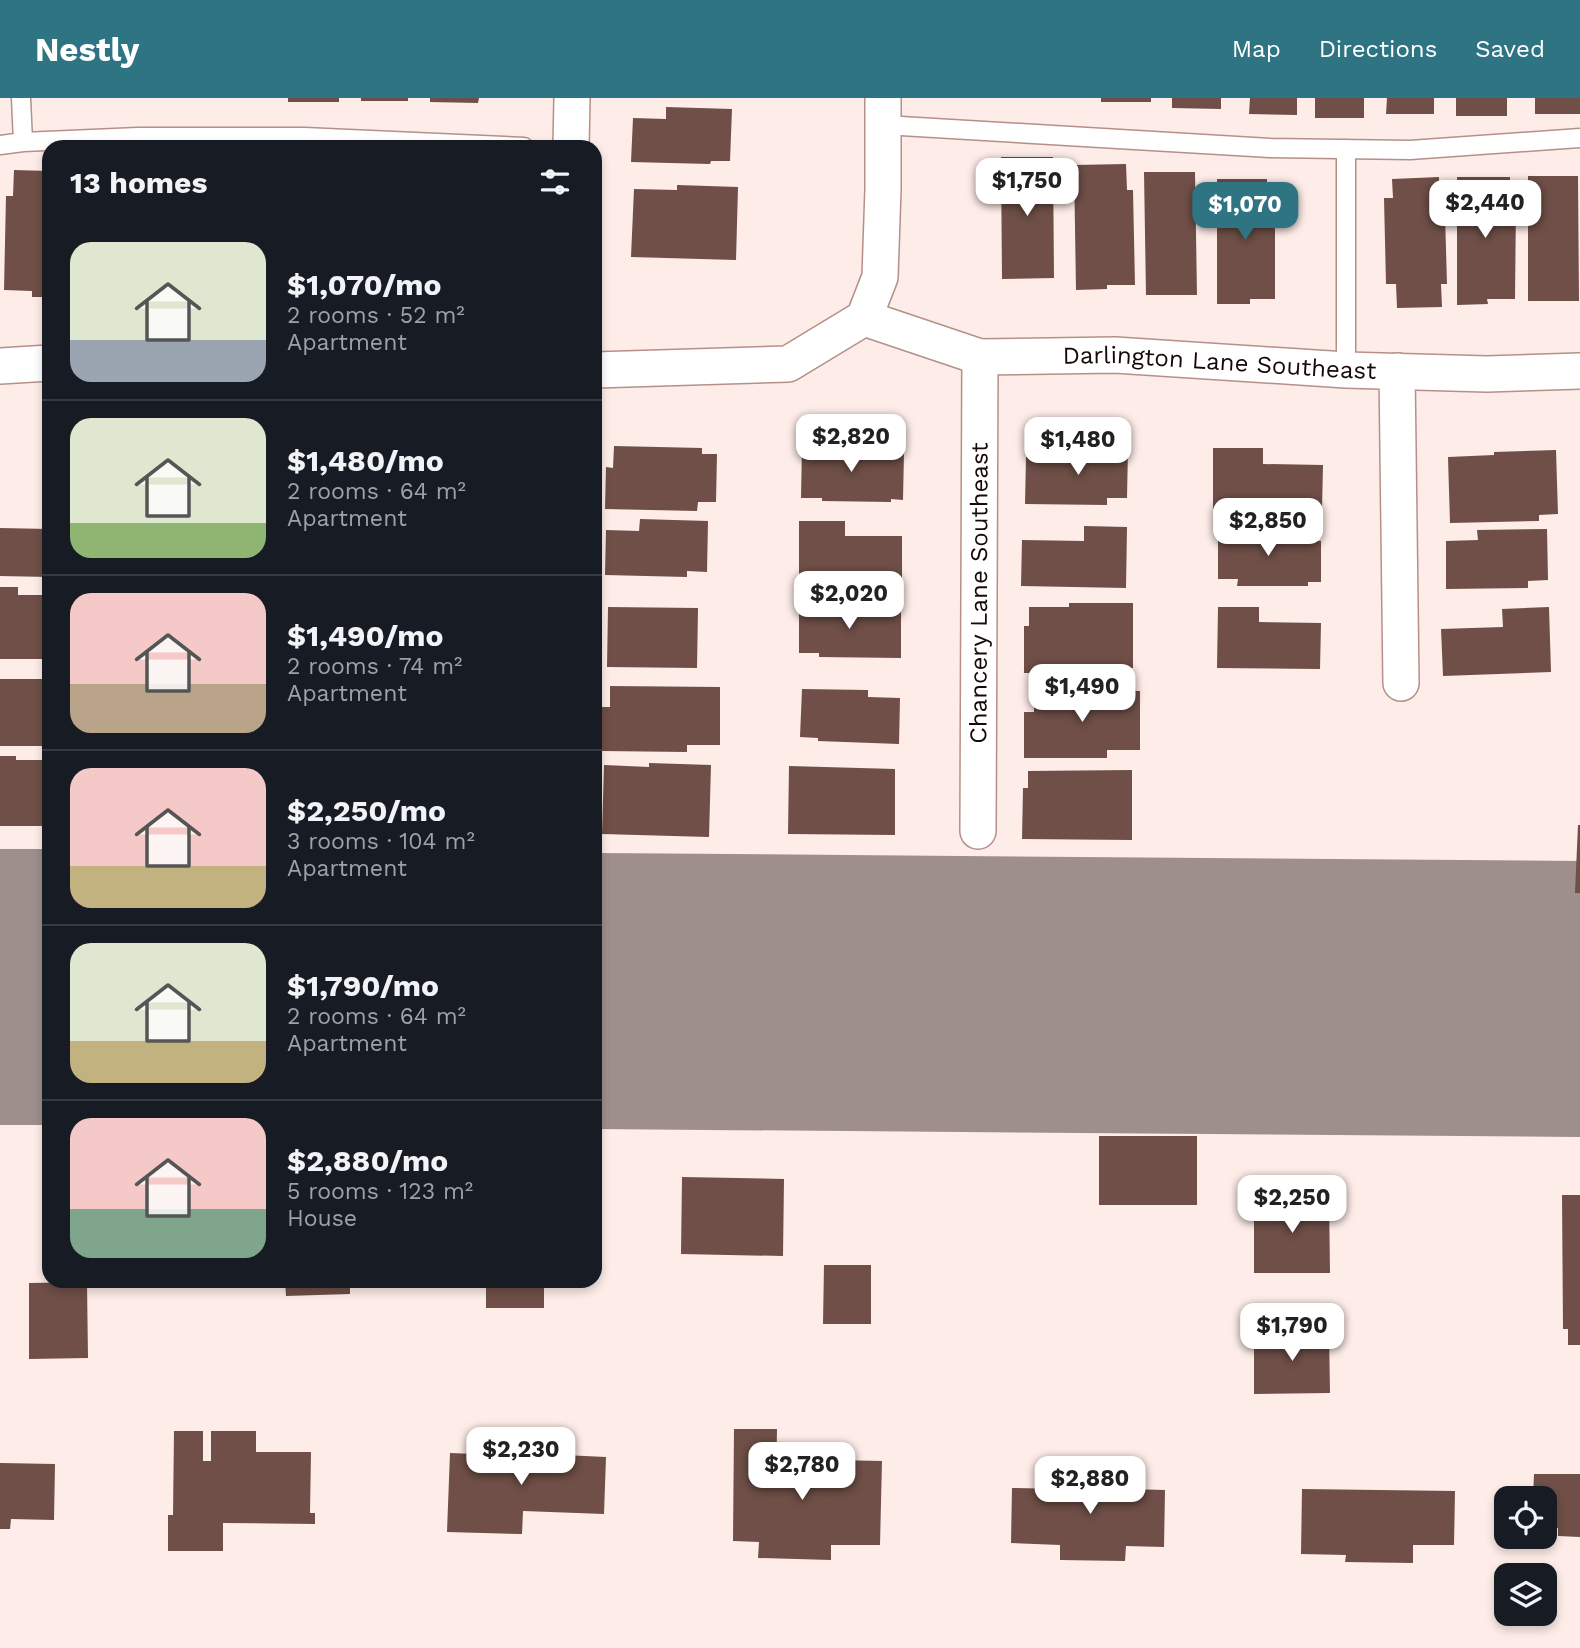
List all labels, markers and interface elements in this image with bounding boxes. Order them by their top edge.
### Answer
text: Nestly [35,30,139,69]
text: Map [1232,35,1281,63]
text: Directions [1319,35,1437,63]
text: Saved [1475,35,1545,63]
pin: $1,750 [970,158,1084,218]
icon: filters [536,163,574,201]
text: 13 homes [70,165,207,200]
text: $1,750 [992,167,1062,194]
pin: $2,440 [1428,180,1542,240]
pin: $1,070 [1188,183,1302,242]
text: $2,440 [1445,189,1525,216]
text: $1,070 [1208,191,1282,218]
text: $1,070/mo [287,267,441,302]
icon: home [126,270,210,354]
text: 2 rooms · 52 m² [287,302,465,329]
text: Apartment [287,329,407,356]
street label: Darlington Lane Southeast [1062,341,1377,385]
pin: $2,820 [794,414,908,474]
pin: $1,480 [1021,418,1135,477]
text: $2,820 [812,423,890,450]
text: $1,480 [1040,426,1116,453]
street label: Chancery Lane Southeast [964,442,994,744]
text: $1,480/mo [287,443,444,478]
icon: home [126,446,210,530]
text: 2 rooms · 64 m² [287,478,466,505]
pin: $2,850 [1211,498,1325,558]
text: Apartment [287,505,407,532]
text: $2,850 [1229,507,1307,534]
pin: $2,020 [792,572,906,631]
text: $2,020 [810,580,888,607]
text: $1,490/mo [287,618,443,653]
icon: home [126,621,210,705]
text: 2 rooms · 74 m² [287,653,462,680]
pin: $1,490 [1025,664,1139,724]
text: $1,490 [1044,673,1120,700]
text: Apartment [287,680,407,707]
text: $2,250/mo [287,793,446,828]
icon: home [126,796,210,880]
text: 3 rooms · 104 m² [287,828,475,855]
text: Apartment [287,855,407,882]
text: $1,790/mo [287,968,439,1003]
icon: home [126,971,210,1055]
text: 2 rooms · 64 m² [287,1003,466,1030]
text: Apartment [287,1030,407,1057]
text: $2,880/mo [287,1143,448,1178]
icon: home [126,1146,210,1230]
pin: $2,250 [1235,1176,1349,1235]
text: 5 rooms · 123 m² [287,1178,473,1205]
text: $2,250 [1253,1184,1331,1211]
text: House [287,1205,357,1232]
pin: $1,790 [1235,1304,1349,1363]
text: $1,790 [1256,1312,1328,1339]
pin: $2,230 [464,1428,578,1487]
text: $2,230 [482,1436,560,1463]
pin: $2,780 [745,1442,859,1502]
text: $2,780 [764,1451,840,1478]
pin: $2,880 [1033,1456,1147,1516]
text: $2,880 [1051,1465,1129,1492]
map controls [1494,1486,1557,1626]
button: locate [1494,1486,1557,1549]
button: layers [1494,1563,1557,1626]

